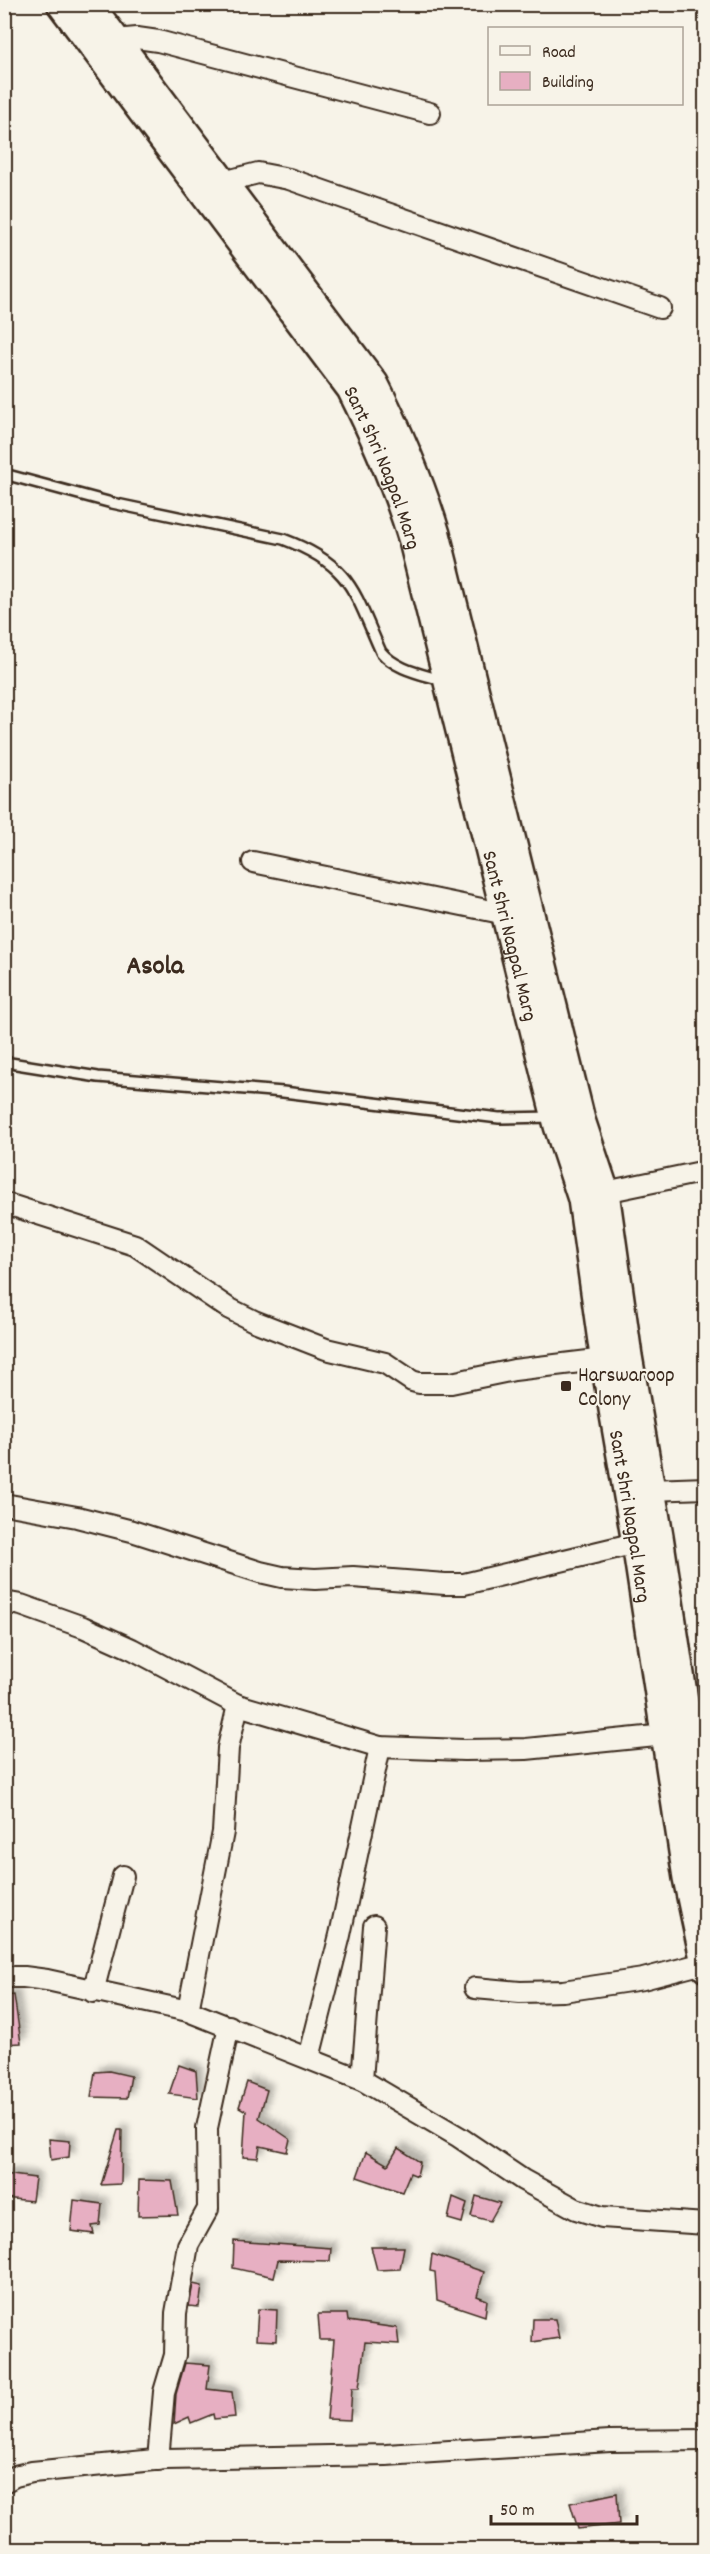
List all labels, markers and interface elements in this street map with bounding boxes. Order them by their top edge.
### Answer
legend [488,27,683,105]
text: Road [542,41,576,66]
text: Building [542,71,594,96]
street label: Sant Shri Nagpal Marg [334,382,427,553]
street label: Sant Shri Nagpal Marg [472,848,543,1025]
district label: Asola [126,948,185,987]
place label: Harswaroop Colony [578,1362,675,1416]
marker: Harswaroop Colony [559,1379,573,1393]
street label: Sant Shri Nagpal Marg [599,1428,657,1605]
scale bar [491,2488,636,2526]
text: 50 m [500,2499,535,2524]

